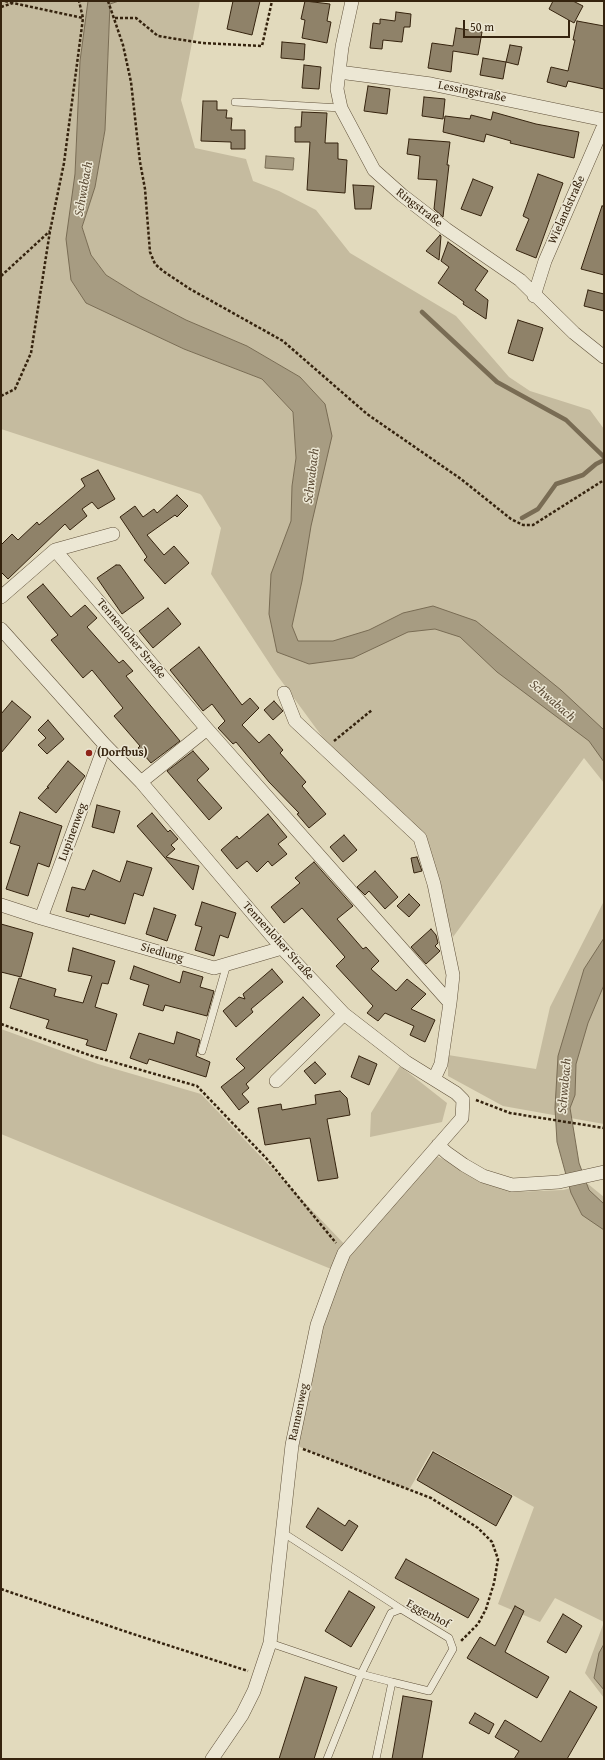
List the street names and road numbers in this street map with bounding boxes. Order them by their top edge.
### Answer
street label: Lessingstraße [437,78,507,106]
street label: Wielandstraße [545,173,589,247]
street label: Ringstraße [393,185,445,231]
street label: Tennenloher Straße [93,596,169,682]
street label: Lupinenweg [56,801,90,863]
street label: Tennenloher Straße [239,899,317,983]
street label: Siedlung [139,940,185,966]
street label: Rannenweg [286,1382,312,1442]
street label: Eggenhof [404,1597,452,1631]

